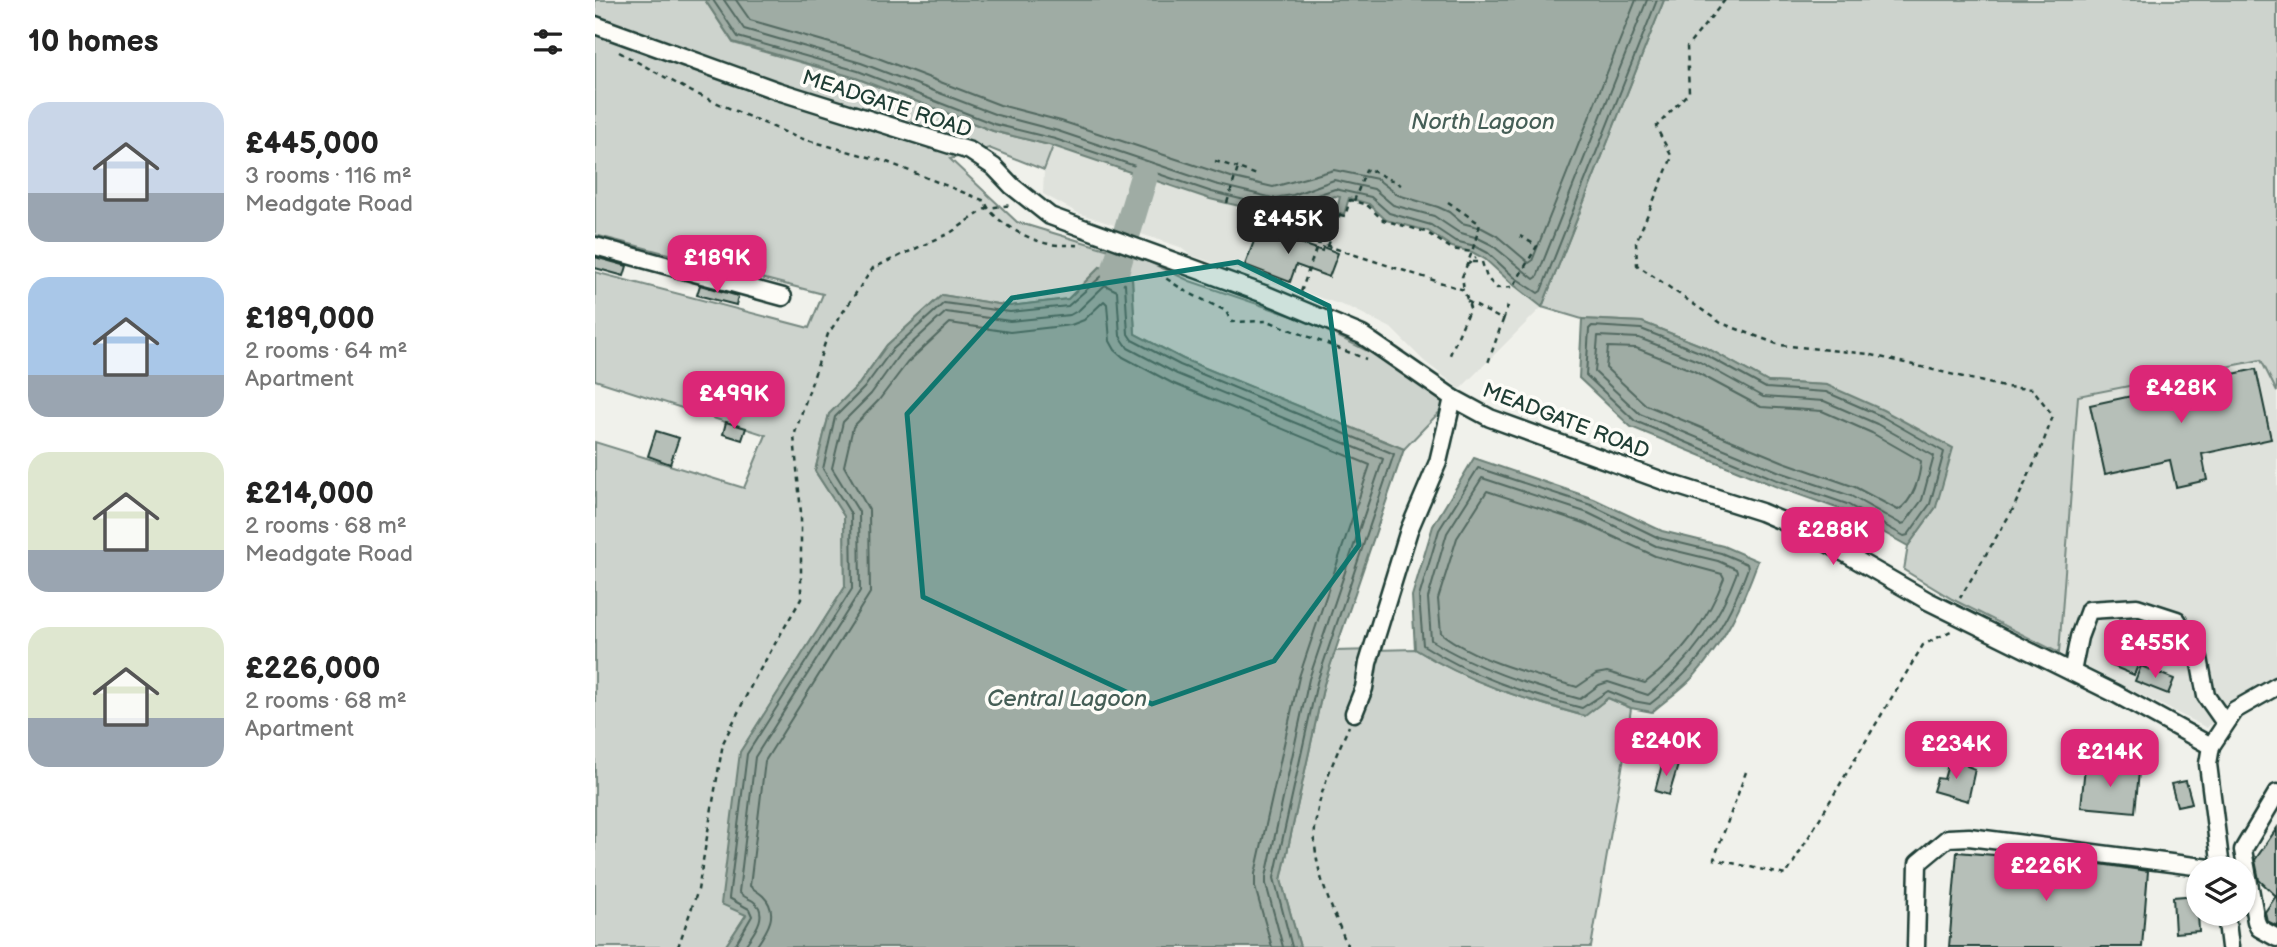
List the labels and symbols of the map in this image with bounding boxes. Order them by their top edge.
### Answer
street label: MEADGATE ROAD [799,65,975,143]
water label: North Lagoon [1411,108,1555,136]
pin: £445K [1239,196,1337,256]
pin: £189K [668,236,766,295]
pin: £428K [2132,366,2230,425]
pin: £499K [685,372,783,431]
street label: MEADGATE ROAD [1479,378,1653,464]
pin: £288K [1784,508,1882,567]
pin: £455K [2106,620,2204,680]
water label: Central Lagoon [987,685,1147,713]
pin: £240K [1617,718,1715,778]
pin: £234K [1907,722,2005,781]
pin: £214K [2061,730,2159,789]
pin: £226K [1997,844,2095,903]

